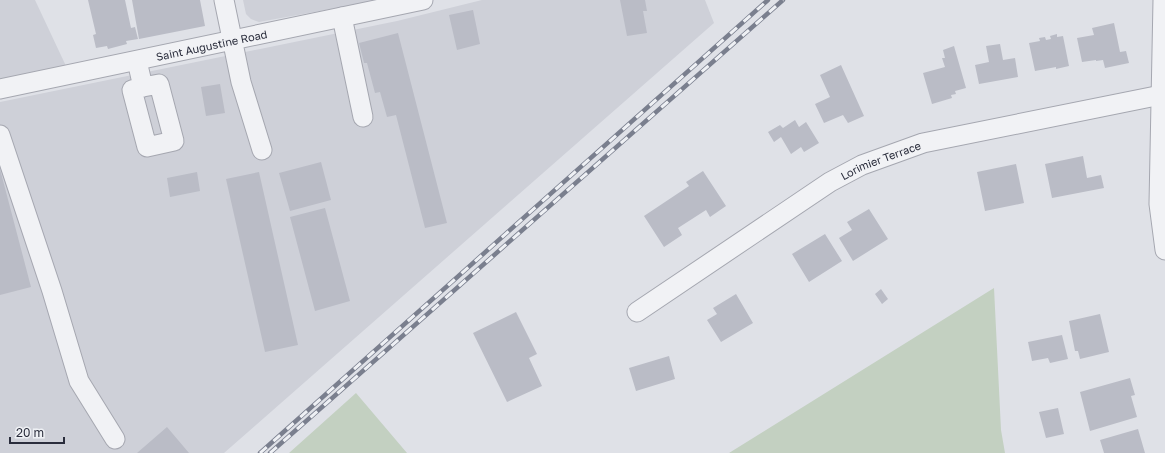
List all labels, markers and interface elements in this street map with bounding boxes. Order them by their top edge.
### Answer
street label: Saint Augustine Road [155,26,268,63]
street label: Lorimier Terrace [838,138,922,182]
scale bar [10,419,64,445]
text: 20 m [16,425,44,440]

